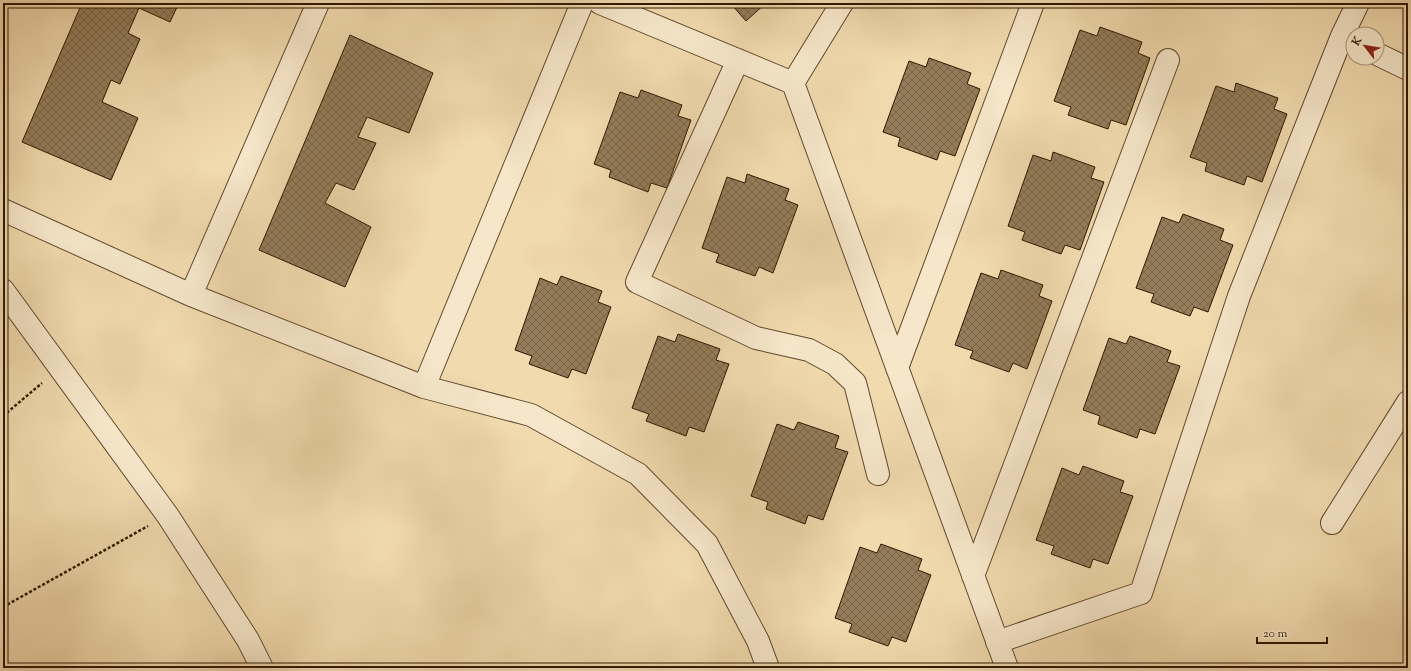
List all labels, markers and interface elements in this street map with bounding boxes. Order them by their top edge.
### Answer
north arrow [1345,26,1385,66]
text: K [1348,34,1366,50]
scale bar [1257,619,1327,645]
text: 20 m [1263,625,1288,643]

